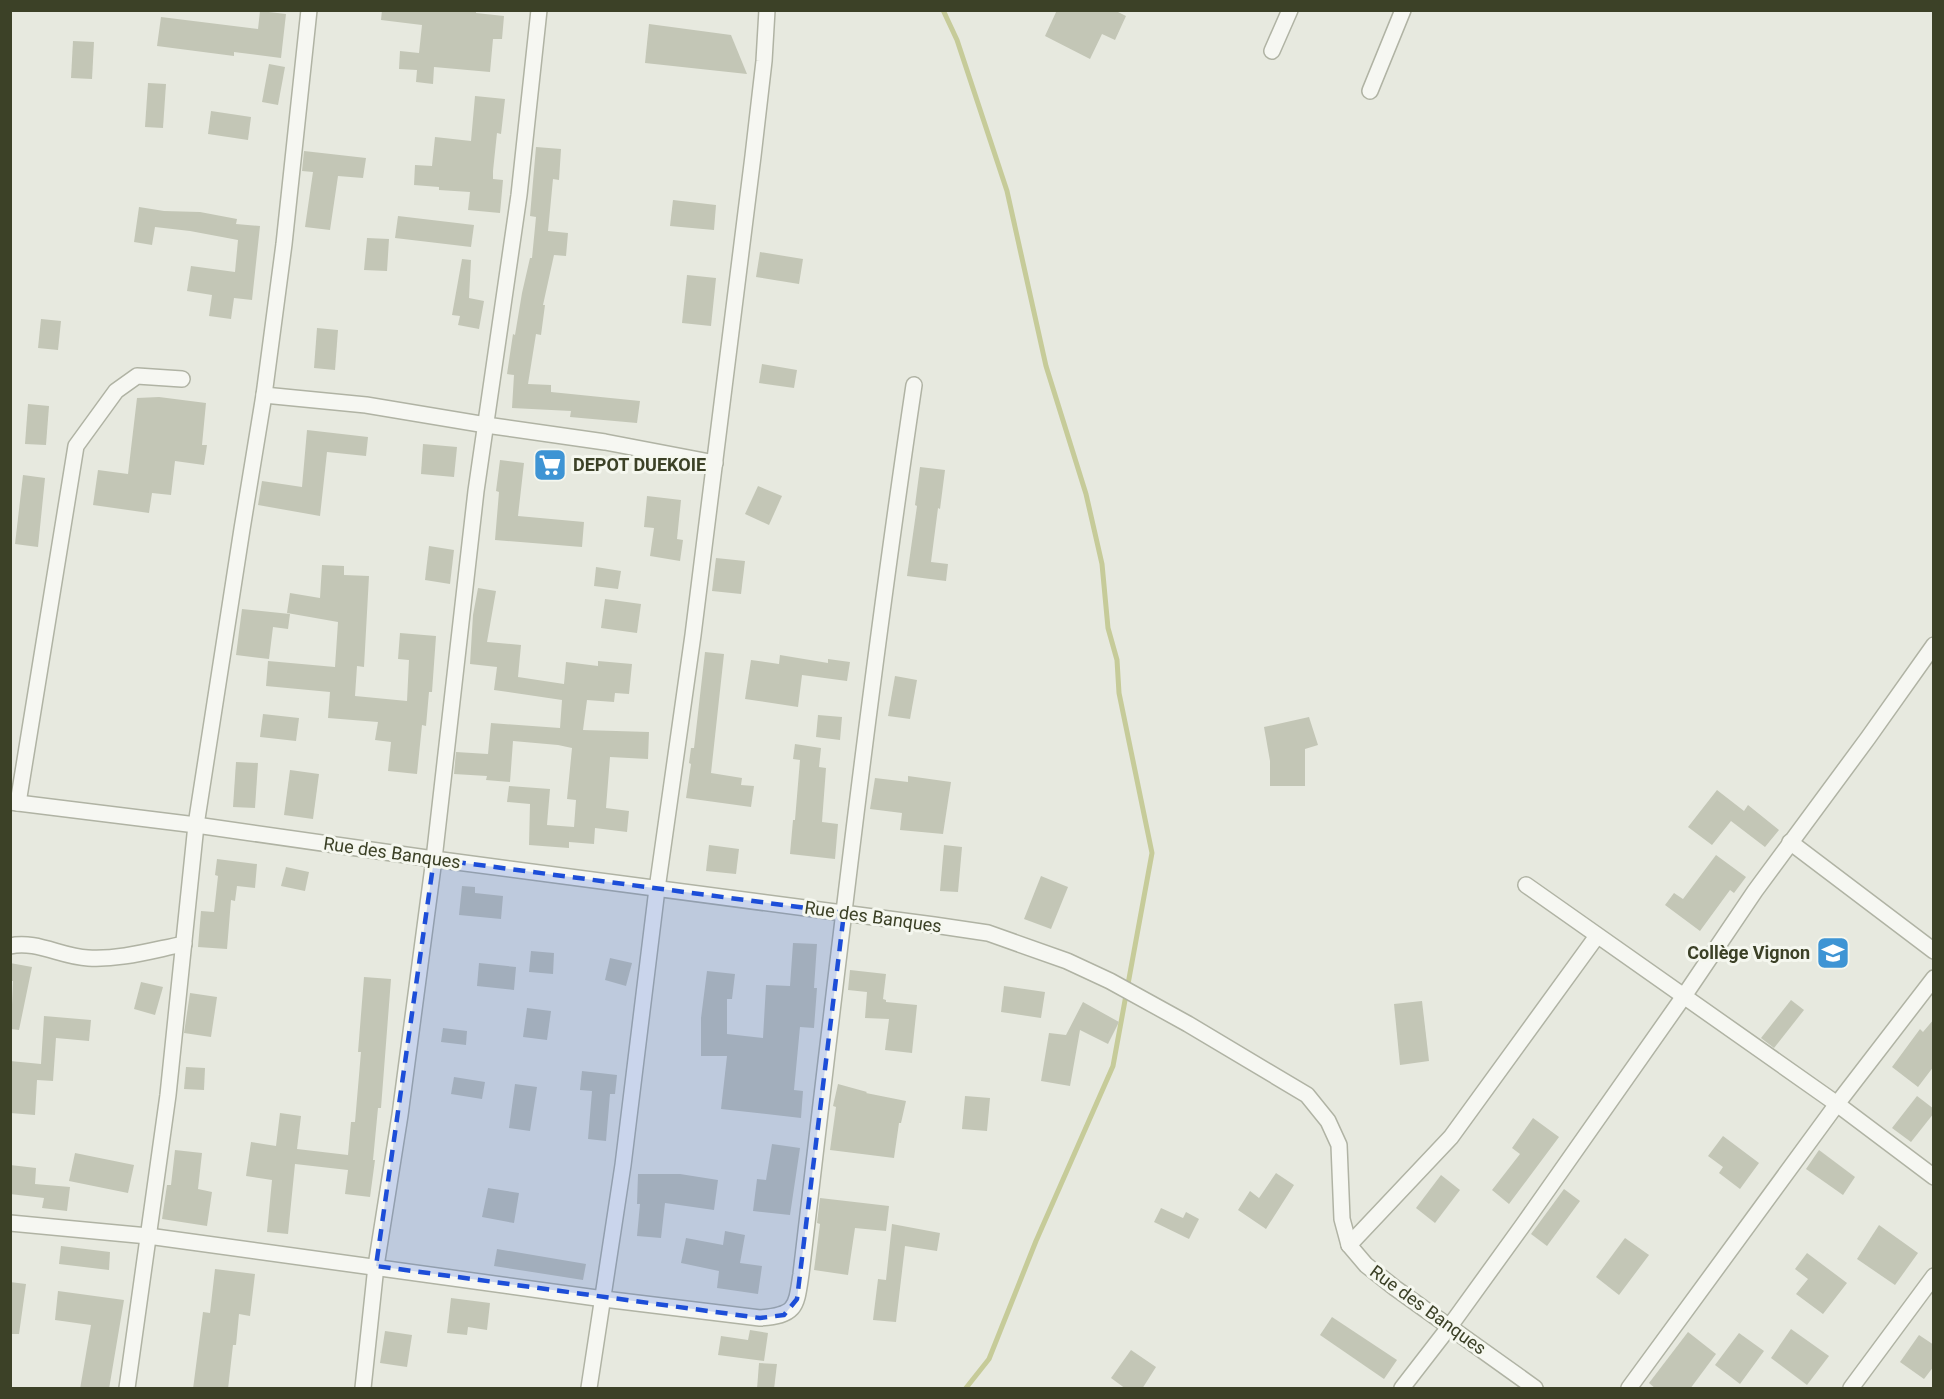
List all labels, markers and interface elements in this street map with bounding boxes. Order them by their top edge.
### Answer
supermarket icon: DEPOT DUEKOIE [532,447,568,483]
place label: DEPOT DUEKOIE [573,454,706,475]
street label: Rue des Banques [322,832,462,873]
street label: Rue des Banques [803,896,943,937]
school or university icon: Collège Vignon [1815,935,1851,971]
place label: Collège Vignon [1687,942,1810,963]
street label: Rue des Banques [1366,1260,1490,1359]

